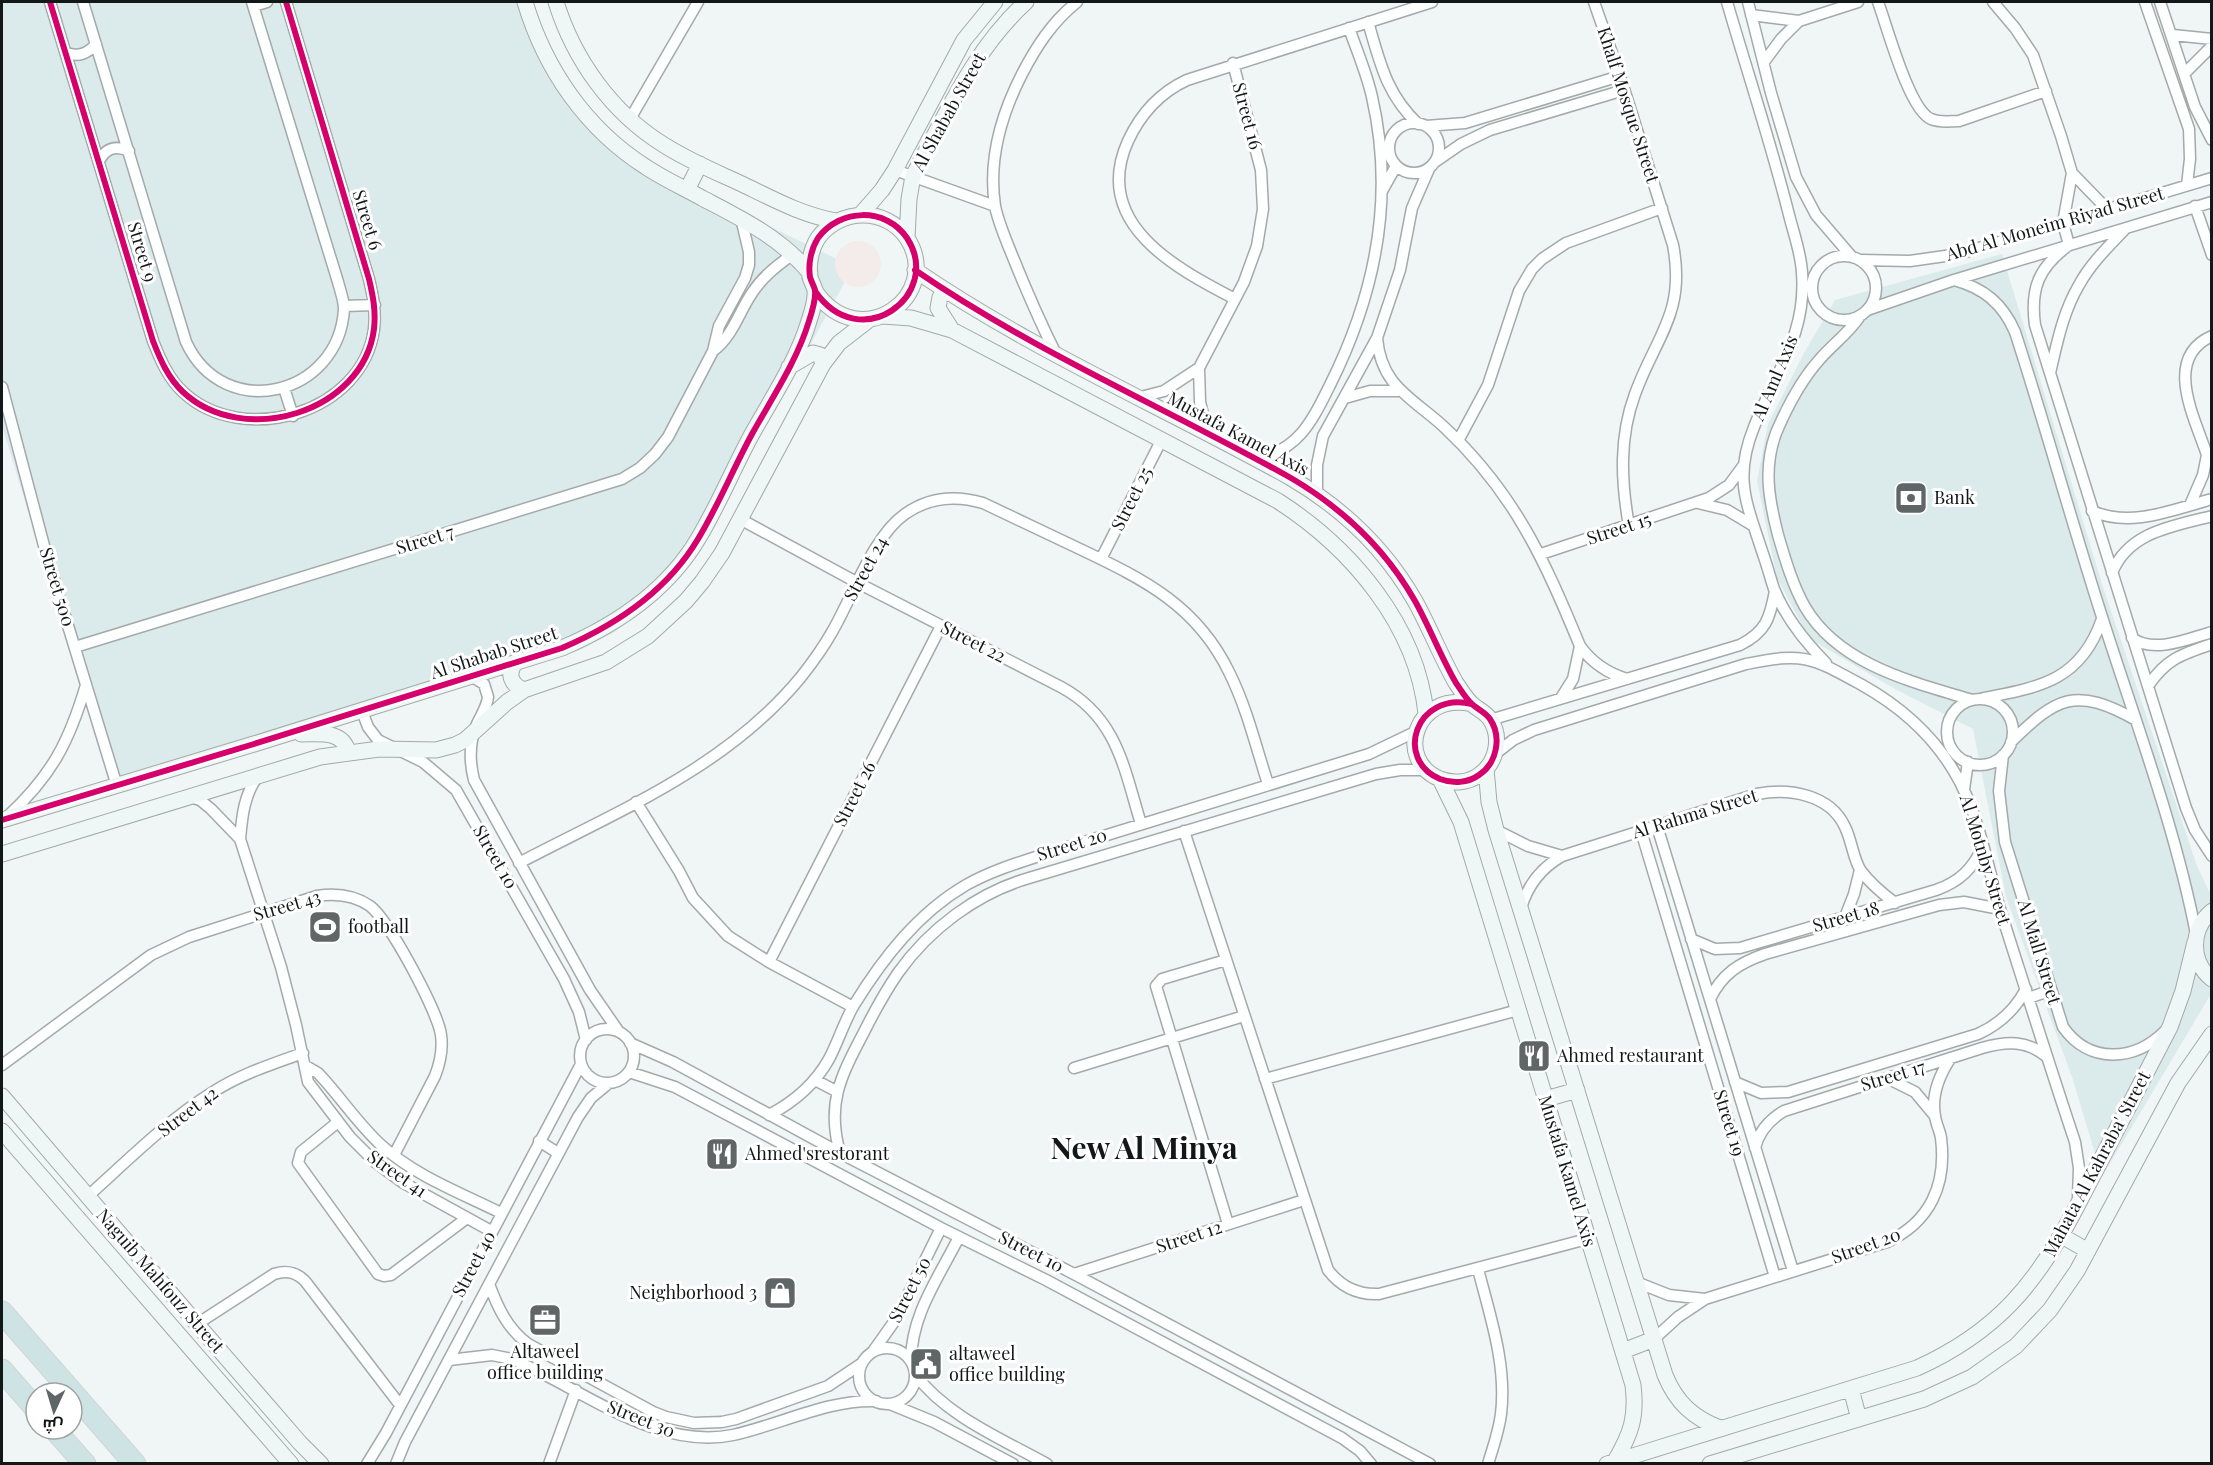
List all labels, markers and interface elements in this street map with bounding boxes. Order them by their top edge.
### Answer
street label: Khalf Mosque Street [1592,24,1666,186]
street label: Al Shabab Street [905,47,991,176]
street label: Street 16 [1228,80,1268,152]
street label: Abd Al Moneim Riyad Street [1942,180,2167,266]
street label: Street 6 [347,187,388,253]
street label: Street 9 [122,219,163,285]
street label: Al Aml Axis [1745,331,1803,425]
street label: Mustafa Kamel Axis [1163,386,1314,481]
street label: Street 25 [1105,463,1157,535]
bank icon: Bank [1893,480,1929,516]
place label: Bank [1934,485,1975,509]
street label: Street 15 [1583,506,1654,550]
street label: Street 7 [393,519,457,559]
street label: Street 24 [838,532,893,605]
street label: Street 500 [35,544,81,629]
street label: Street 22 [937,615,1010,668]
street label: Al Shabab Street [426,620,561,684]
street label: Street 26 [827,757,881,830]
street label: Al Rahma Street [1628,782,1761,844]
street label: Al Motnby Street [1954,791,2017,928]
street label: Street 10 [468,820,524,893]
street label: Street 20 [1034,822,1110,866]
street label: Street 43 [250,884,323,926]
street label: Street 18 [1809,895,1882,937]
street label: Al Mall Street [2012,895,2067,1008]
sports icon: football [307,909,343,945]
place label: football [348,914,409,938]
restaurant icon: Ahmed restaurant [1516,1038,1552,1074]
place label: Ahmed restaurant [1556,1043,1704,1067]
street label: Street 17 [1857,1054,1929,1096]
street label: Mahata Al Kahraba' Street [2037,1066,2156,1261]
street label: Street 42 [152,1081,222,1142]
street label: Street 19 [1708,1087,1751,1159]
street label: Mustafa Kamel Axis [1533,1092,1602,1249]
district label: New Al Minya [1051,1127,1238,1167]
restaurant icon: Ahmed'srestorant [704,1136,740,1172]
place label: Ahmed'srestorant [744,1141,890,1165]
street label: Street 41 [363,1144,432,1203]
street label: Naguib Mahfouz Street [91,1203,230,1358]
street label: Street 12 [1153,1214,1225,1258]
street label: Street 20 [1828,1221,1904,1269]
street label: Street 10 [995,1225,1068,1278]
street label: Street 40 [446,1226,501,1301]
street label: Street 50 [882,1253,936,1327]
shop icon: Neighborhood 3 [762,1275,798,1311]
place label: Neighborhood 3 [629,1280,757,1304]
office icon: Altaweel office building [527,1302,563,1338]
place label: Altaweel office building [487,1339,603,1384]
place label: altaweel office building [949,1341,1065,1386]
public building icon: altaweel office building [908,1346,944,1382]
north arrow [24,1381,84,1441]
street label: Street 30 [604,1394,679,1443]
text: ش [42,1415,64,1438]

